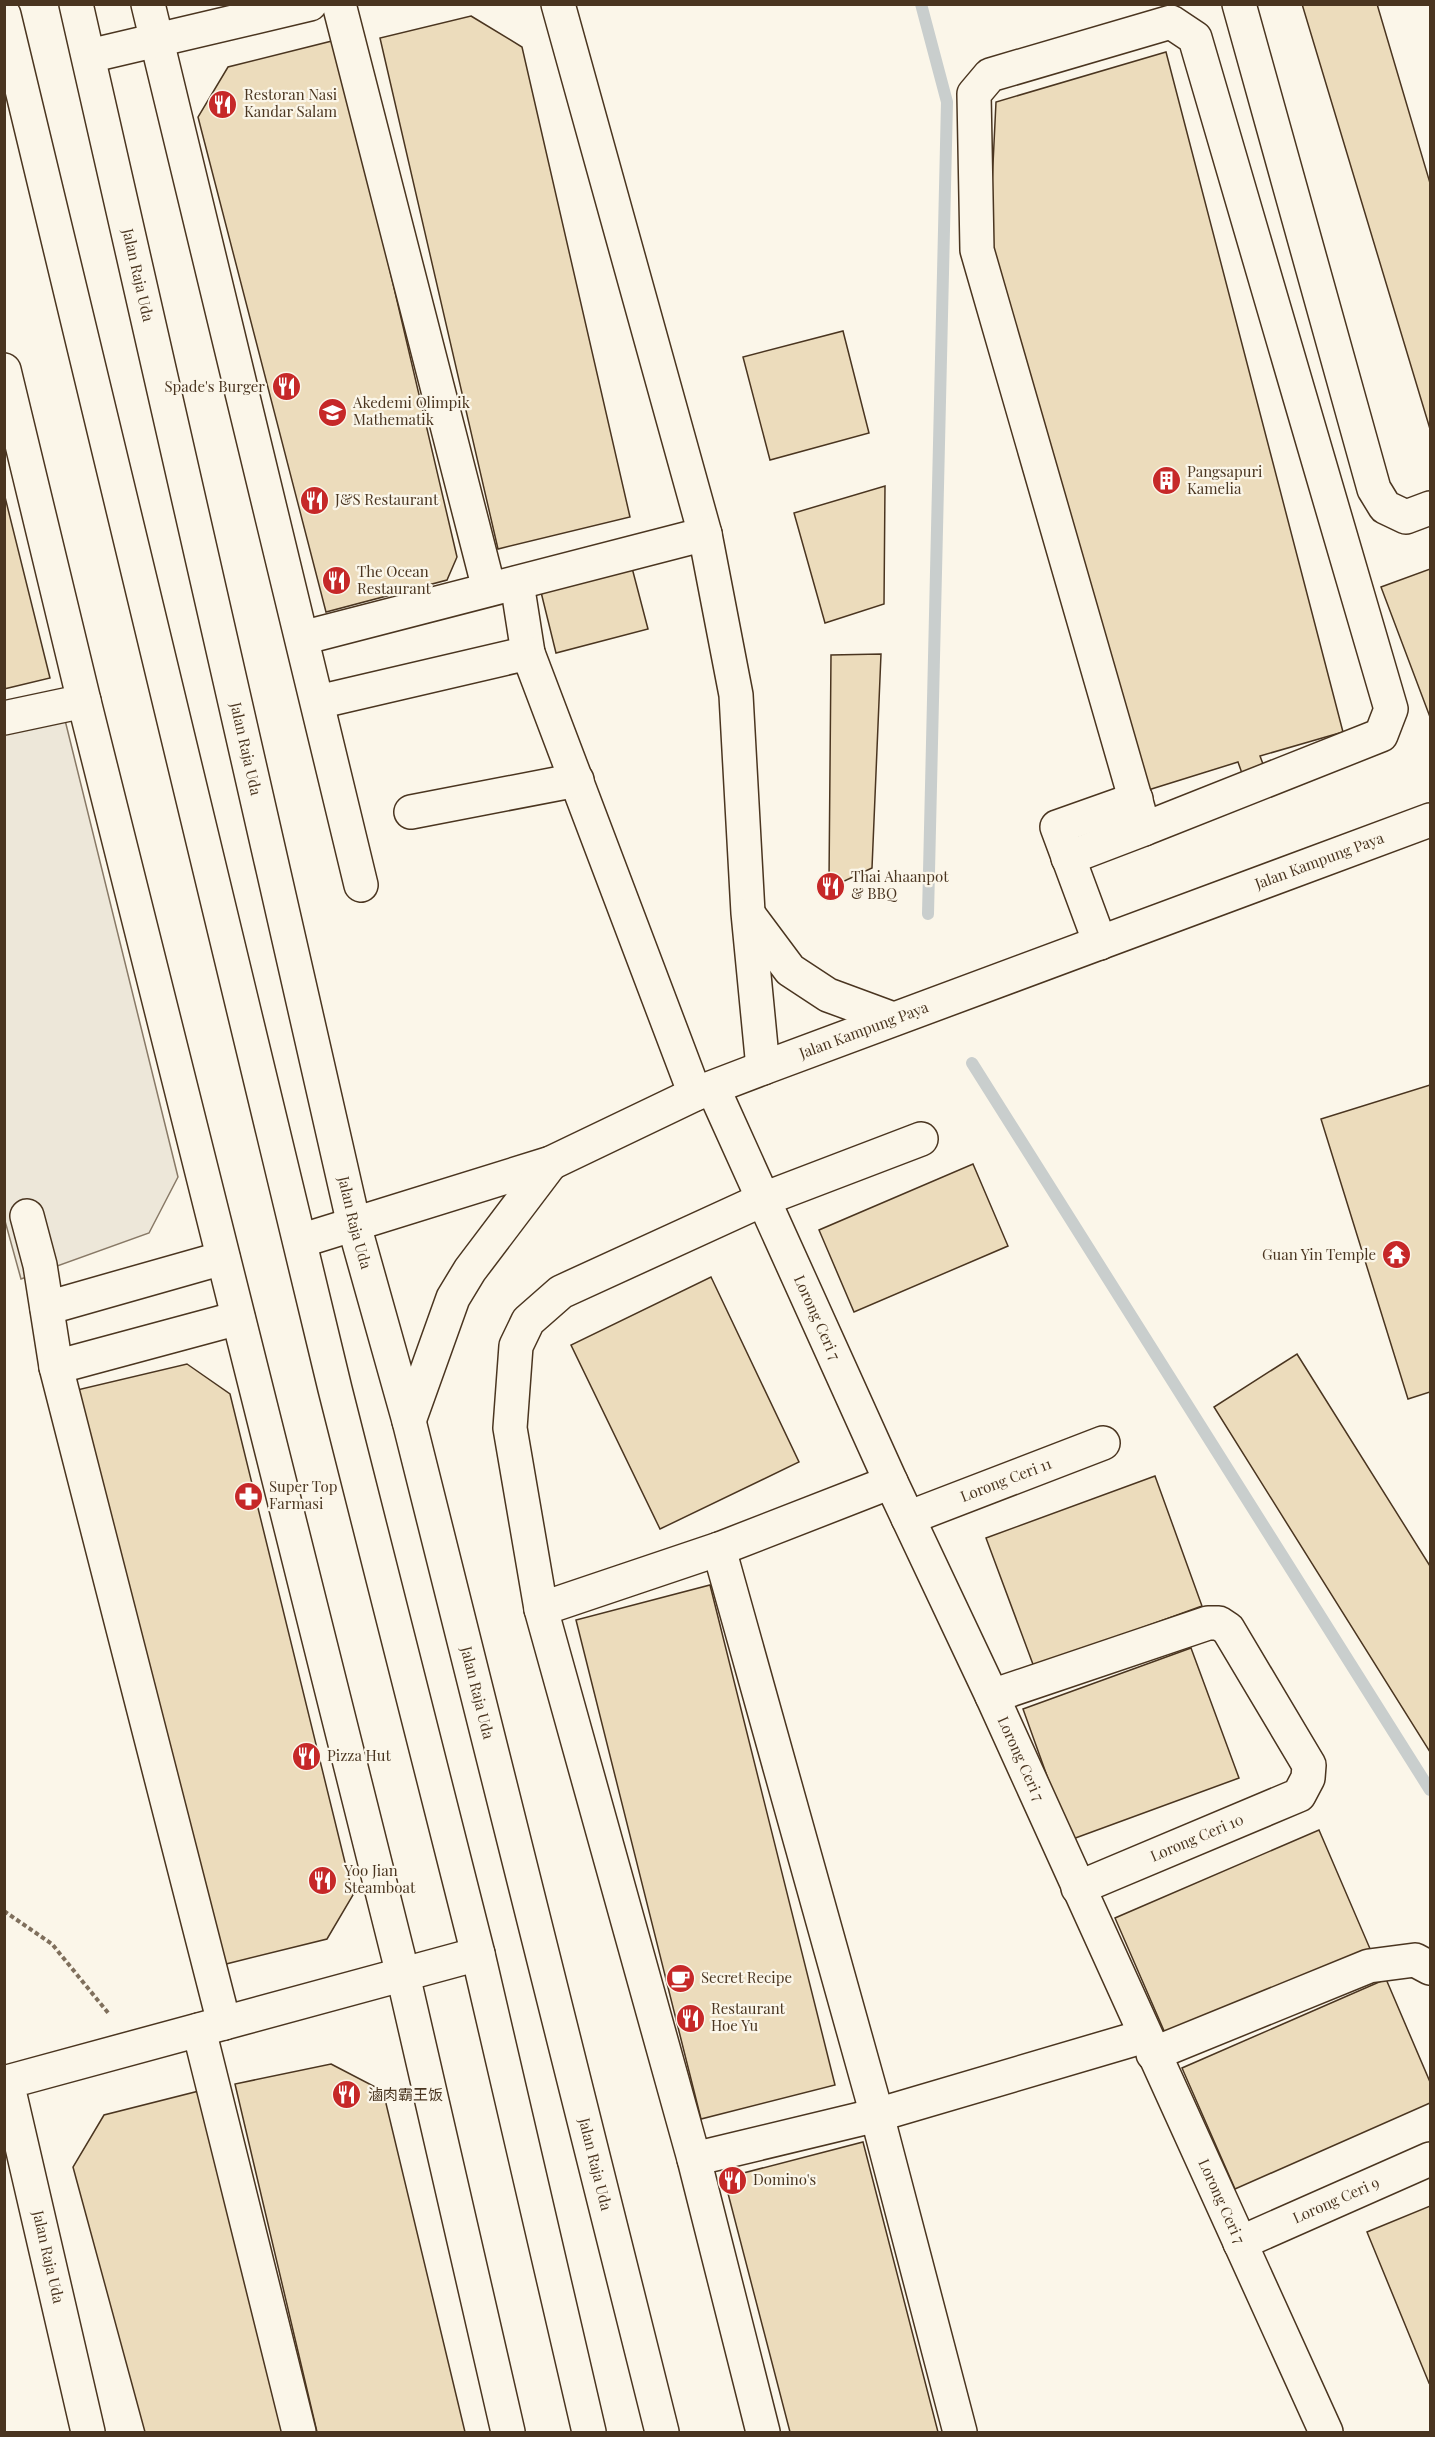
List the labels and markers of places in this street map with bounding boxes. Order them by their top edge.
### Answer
place label: Restoran Nasi Kandar Salam [244,84,338,121]
restaurant icon: Restoran Nasi Kandar Salam [207,88,239,120]
restaurant icon: Spade's Burger [270,371,302,403]
place label: Spade's Burger [165,376,265,396]
place label: Akedemi Olimpik Mathematik [352,392,471,429]
school or university icon: Akedemi Olimpik Mathematik [316,396,348,428]
place label: Pangsapuri Kamelia [1187,461,1263,498]
building icon: Pangsapuri Kamelia [1150,465,1182,497]
restaurant icon: J&S Restaurant [298,484,330,516]
place label: J&S Restaurant [334,489,439,509]
place label: The Ocean Restaurant [357,561,432,598]
restaurant icon: The Ocean Restaurant [320,565,352,597]
place label: Thai Ahaanpot & BBQ [851,866,949,903]
restaurant icon: Thai Ahaanpot & BBQ [814,870,846,902]
temple icon: Guan Yin Temple [1381,1239,1413,1271]
place label: Guan Yin Temple [1262,1244,1376,1264]
place label: Super Top Farmasi [269,1476,338,1513]
pharmacy icon: Super Top Farmasi [232,1480,264,1512]
restaurant icon: Pizza Hut [290,1740,322,1772]
place label: Pizza Hut [327,1745,391,1765]
place label: Yoo Jian Steamboat [343,1860,416,1897]
restaurant icon: Yoo Jian Steamboat [307,1864,339,1896]
cafe icon: Secret Recipe [664,1962,696,1994]
place label: Secret Recipe [701,1967,792,1987]
place label: Restaurant Hoe Yu [711,1998,786,2035]
restaurant icon: Restaurant Hoe Yu [674,2002,706,2034]
restaurant icon: 滷肉霸王饭 [331,2079,363,2111]
place label: 滷肉霸王饭 [368,2084,443,2104]
restaurant icon: Domino's [716,2164,748,2196]
place label: Domino's [753,2169,816,2189]

